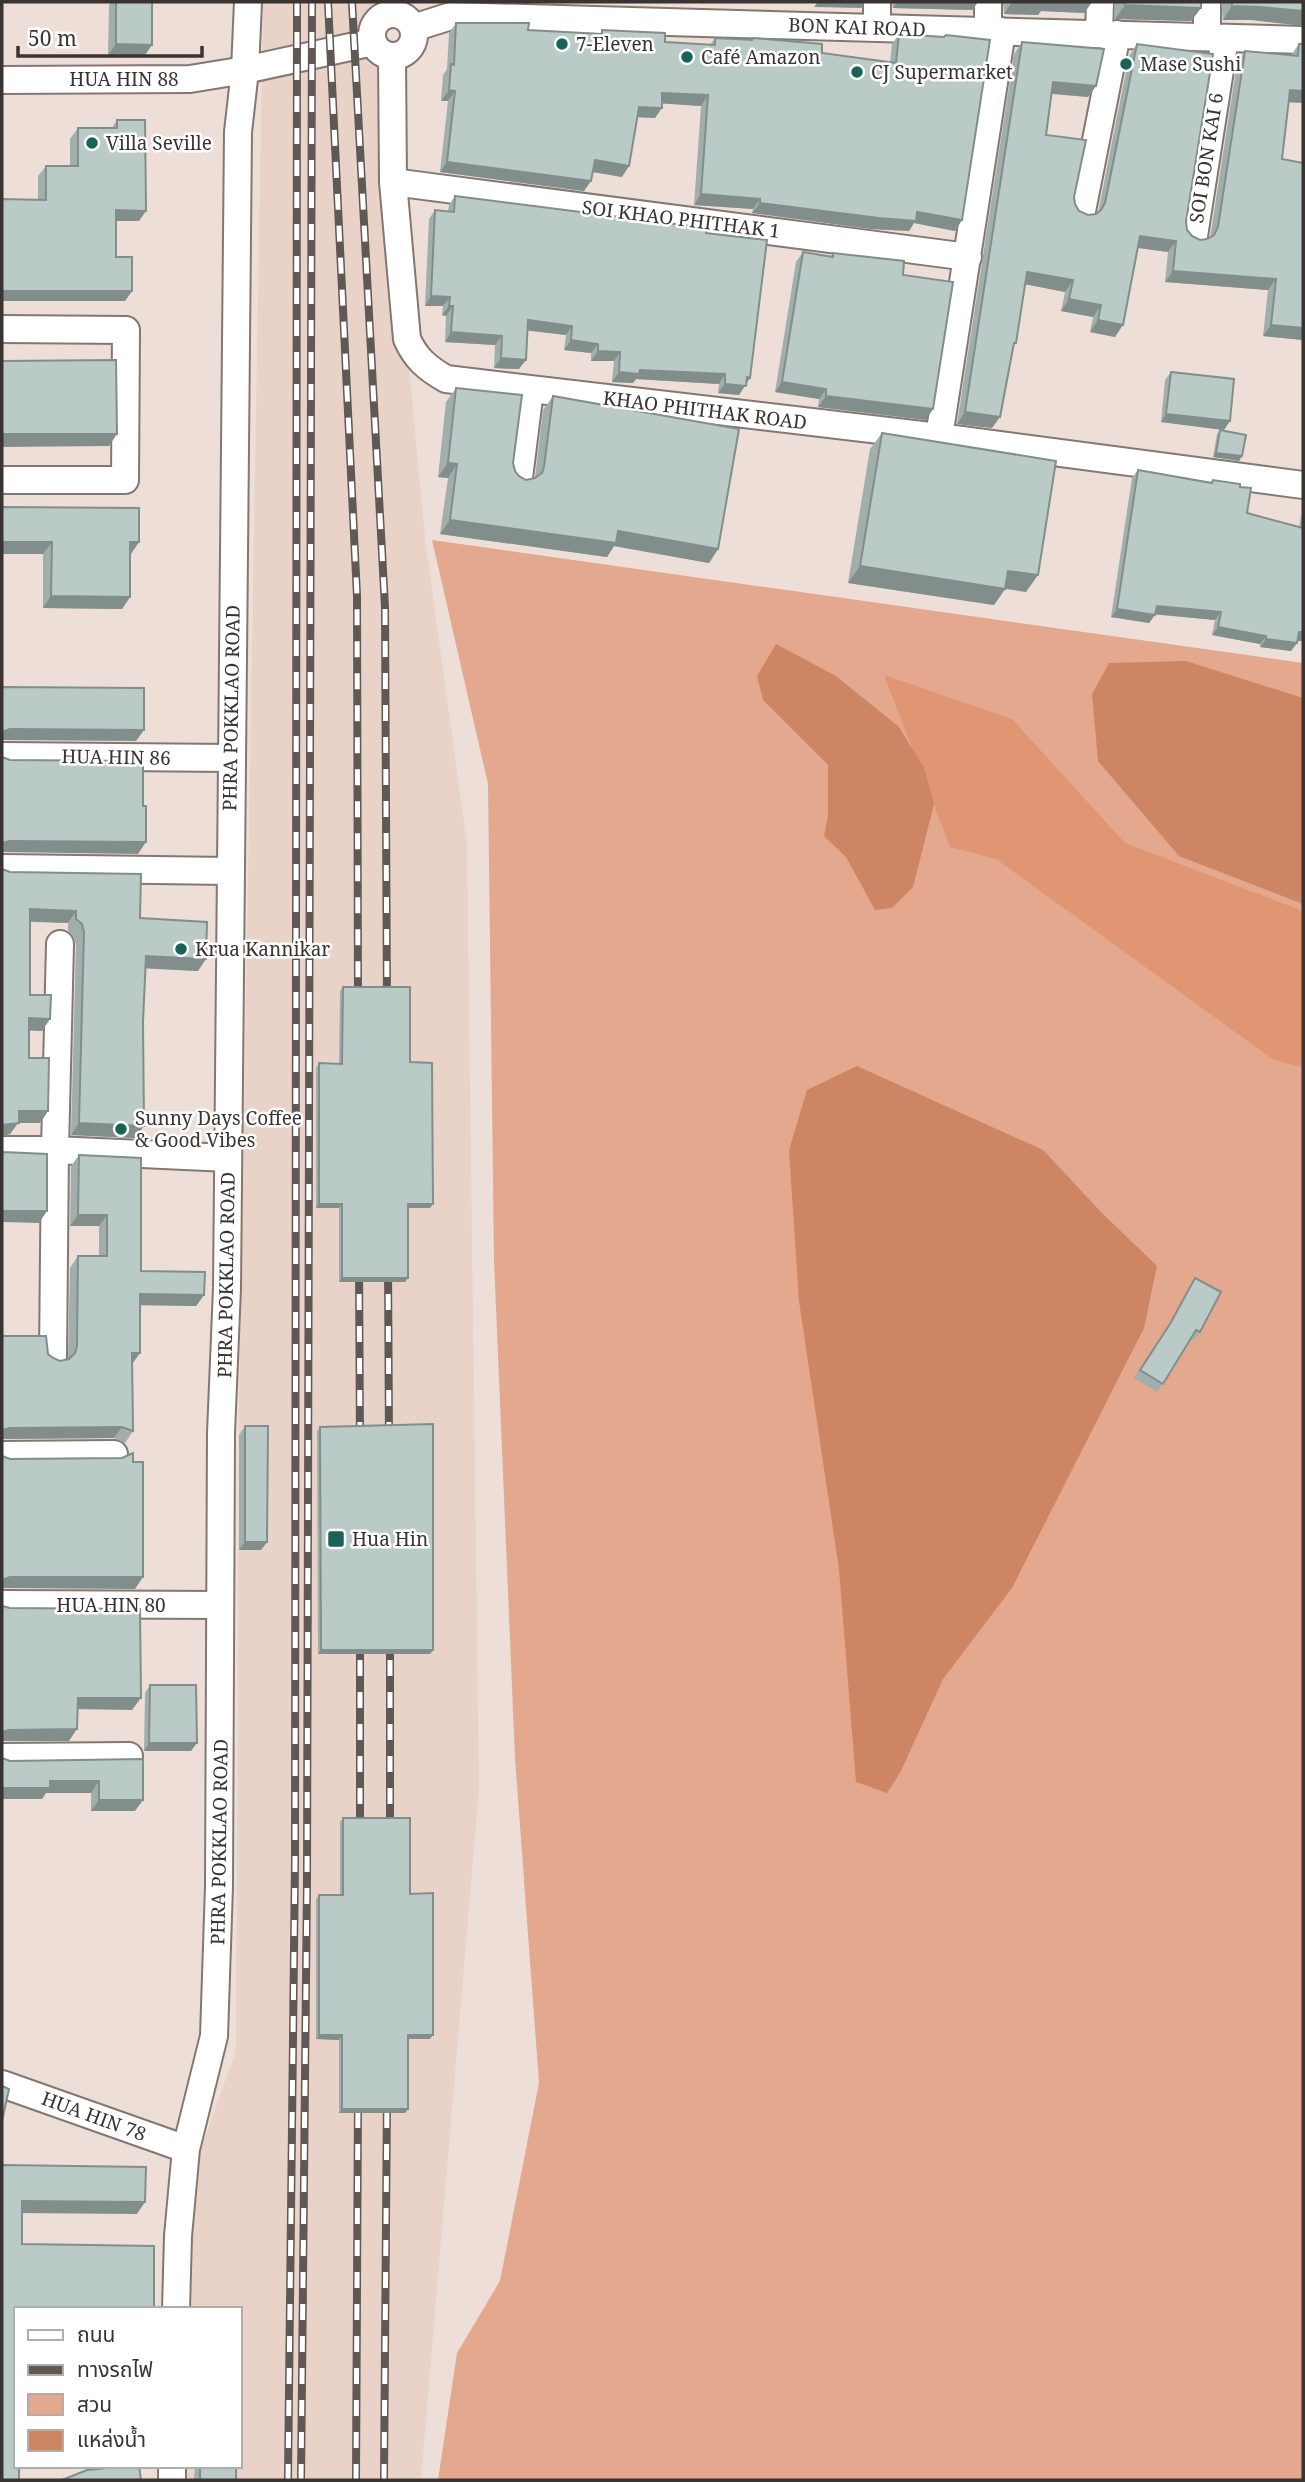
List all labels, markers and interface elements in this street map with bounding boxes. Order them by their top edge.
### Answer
street label: BON KAI ROAD [788,12,926,42]
scale bar [18,14,201,58]
text: 50 m [28,24,77,52]
place label: 7-Eleven [576,31,654,57]
marker: 7-Eleven [554,36,570,52]
place label: Café Amazon [701,44,820,70]
marker: Café Amazon [679,49,695,65]
place label: Mase Sushi [1140,51,1241,77]
marker: Mase Sushi [1118,56,1134,72]
place label: CJ Supermarket [871,59,1013,85]
marker: CJ Supermarket [849,64,865,80]
street label: HUA HIN 88 [69,66,179,92]
street label: SOI BON KAI 6 [1183,91,1229,225]
place label: Villa Seville [106,130,212,156]
marker: Villa Seville [84,135,100,151]
street label: SOI KHAO PHITHAK 1 [581,194,781,244]
street label: KHAO PHITHAK ROAD [602,385,808,435]
street label: PHRA POKKLAO ROAD [216,605,246,811]
street label: HUA HIN 86 [61,743,171,771]
place label: Krua Kannikar [195,936,330,962]
marker: Krua Kannikar [173,941,189,957]
place label: Sunny Days Coffee & Good Vibes [135,1105,302,1153]
marker: Sunny Days Coffee & Good Vibes [113,1121,129,1137]
street label: PHRA POKKLAO ROAD [211,1172,241,1378]
place label: Hua Hin [352,1526,428,1552]
marker: Hua Hin [326,1529,346,1549]
street label: HUA HIN 80 [56,1592,166,1618]
street label: PHRA POKKLAO ROAD [204,1739,234,1945]
street label: HUA HIN 78 [38,2085,150,2147]
legend [14,2307,242,2468]
text: ถนน [77,2320,115,2348]
text: ทางรถไฟ [77,2355,153,2383]
text: สวน [77,2390,112,2418]
text: แหล่งน้ำ [77,2425,146,2453]

